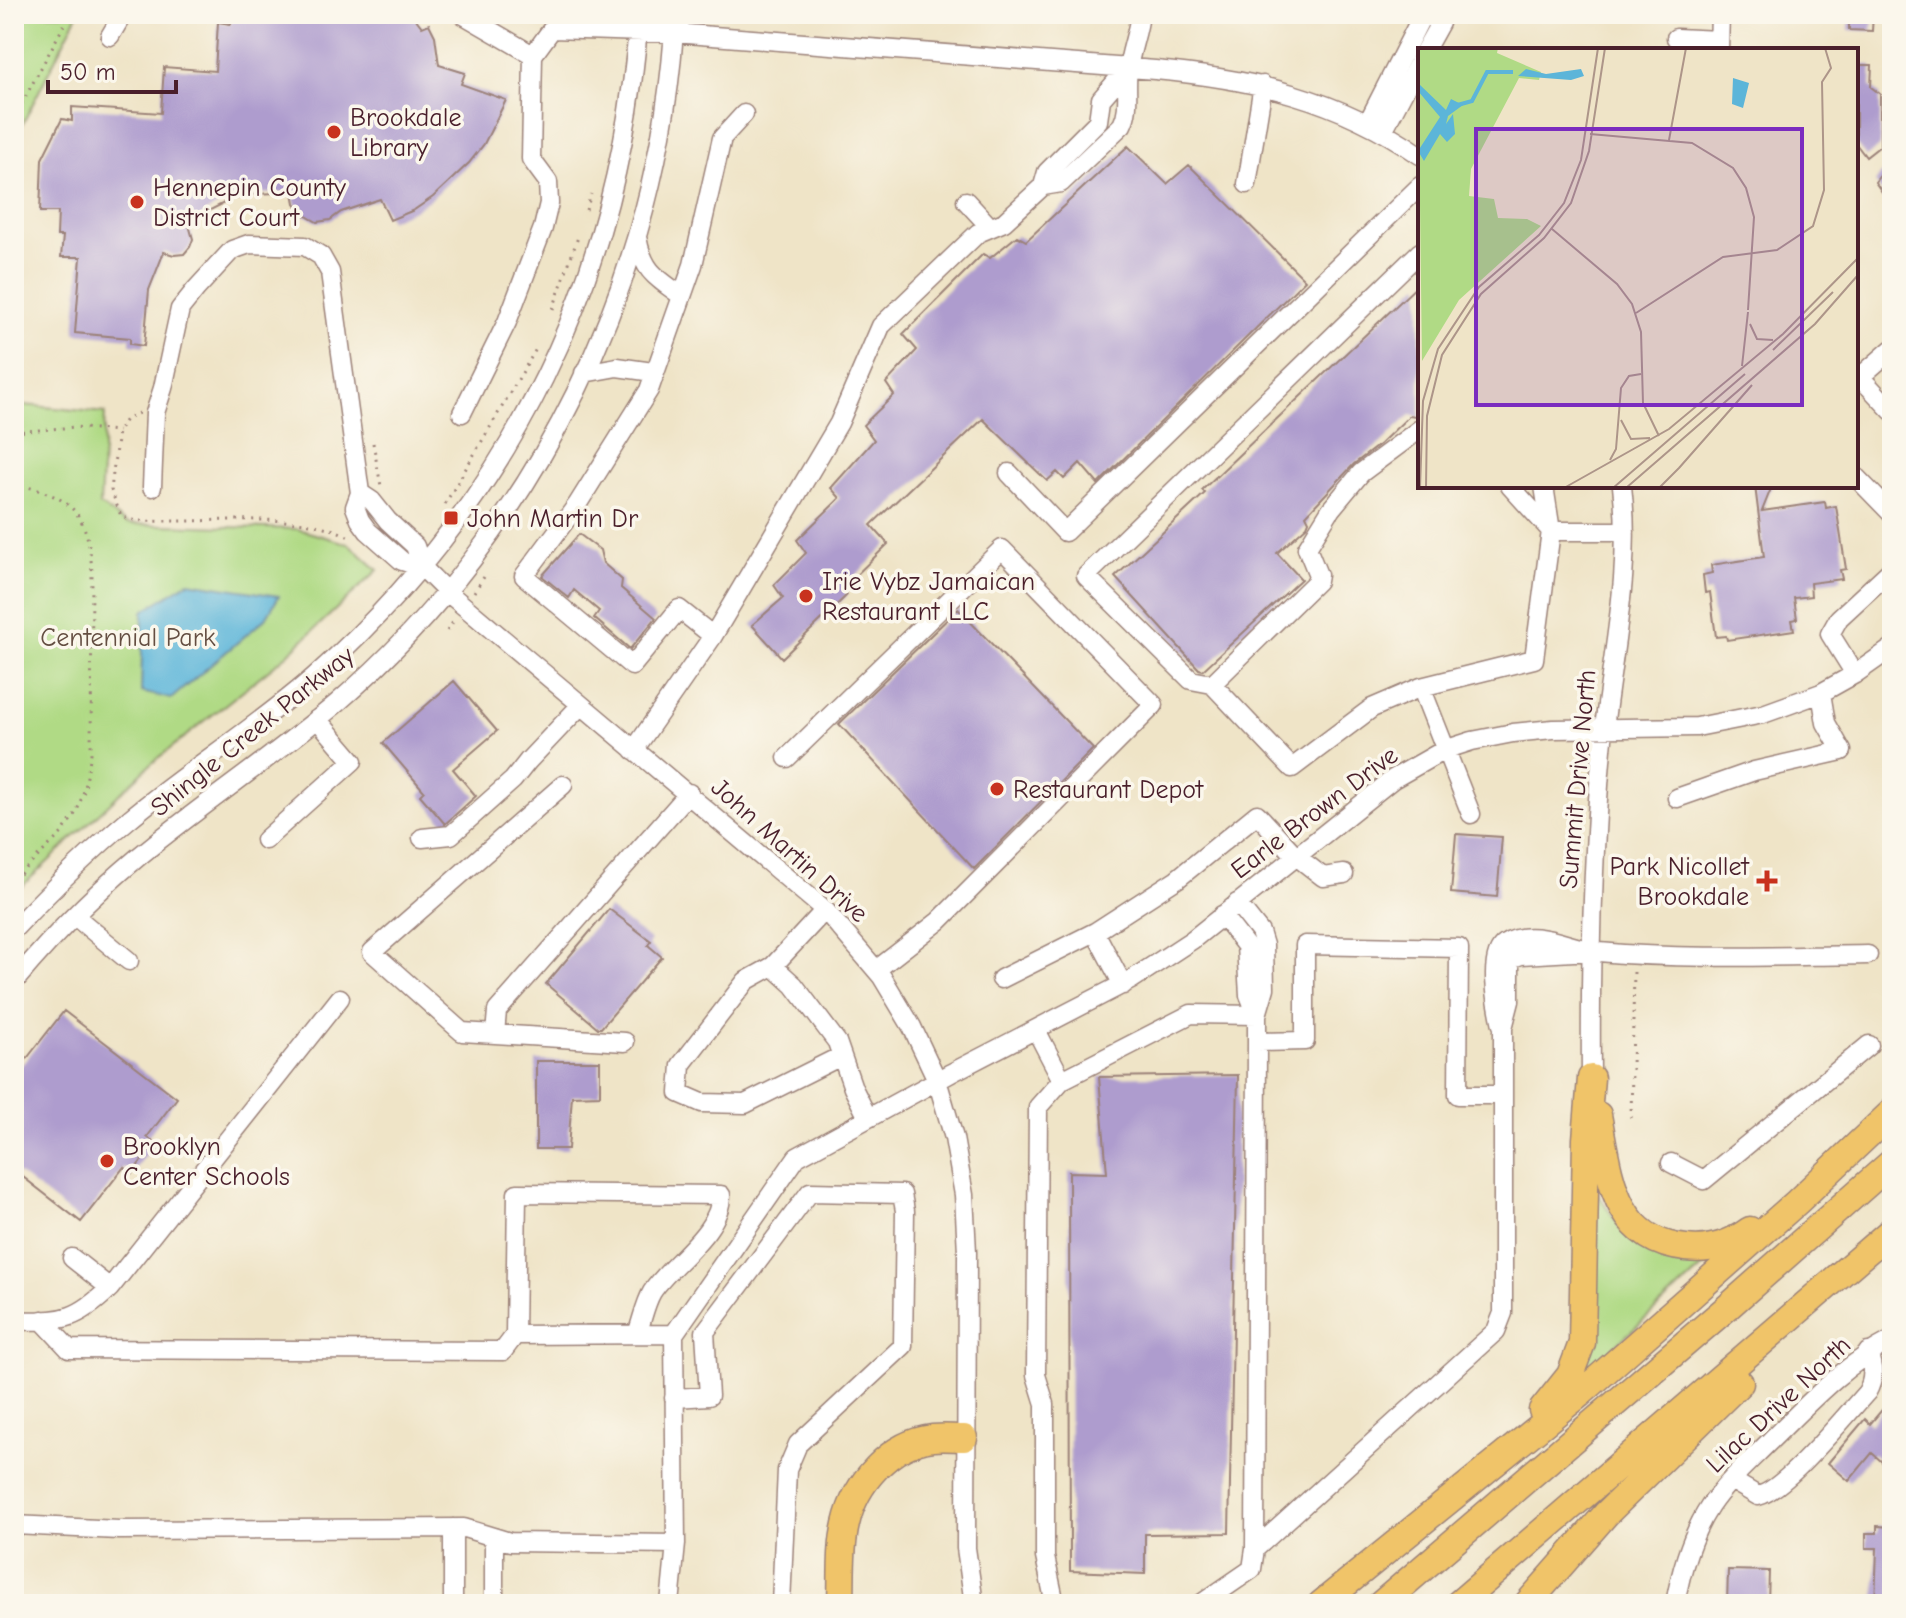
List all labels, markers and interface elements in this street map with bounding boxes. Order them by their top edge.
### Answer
scale bar [48,44,176,94]
inset map [1418,48,1858,488]
text: 50 m [60,58,116,86]
place label: Brookdale Library [350,103,461,163]
marker: Brookdale Library [325,123,343,141]
place label: Hennepin County District Court [153,173,346,233]
marker: Hennepin County District Court [128,193,146,211]
place label: John Martin Dr [467,504,639,534]
marker: John Martin Dr [442,509,460,527]
place label: Irie Vybz Jamaican Restaurant LLC [822,567,1035,627]
marker: Irie Vybz Jamaican Restaurant LLC [797,587,815,605]
park label: Centennial Park [40,623,216,653]
street label: Shingle Creek Parkway [145,640,361,823]
street label: Summit Drive North [1553,668,1603,890]
street label: Earle Brown Drive [1225,740,1404,885]
street label: John Martin Drive [705,773,874,929]
place label: Restaurant Depot [1013,775,1205,805]
marker: Restaurant Depot [988,780,1006,798]
place label: Park Nicollet Brookdale [1609,852,1751,912]
marker: Park Nicollet Brookdale [1756,870,1778,892]
place label: Brooklyn Center Schools [123,1132,290,1192]
marker: Brooklyn Center Schools [98,1152,116,1170]
street label: Lilac Drive North [1700,1330,1857,1479]

